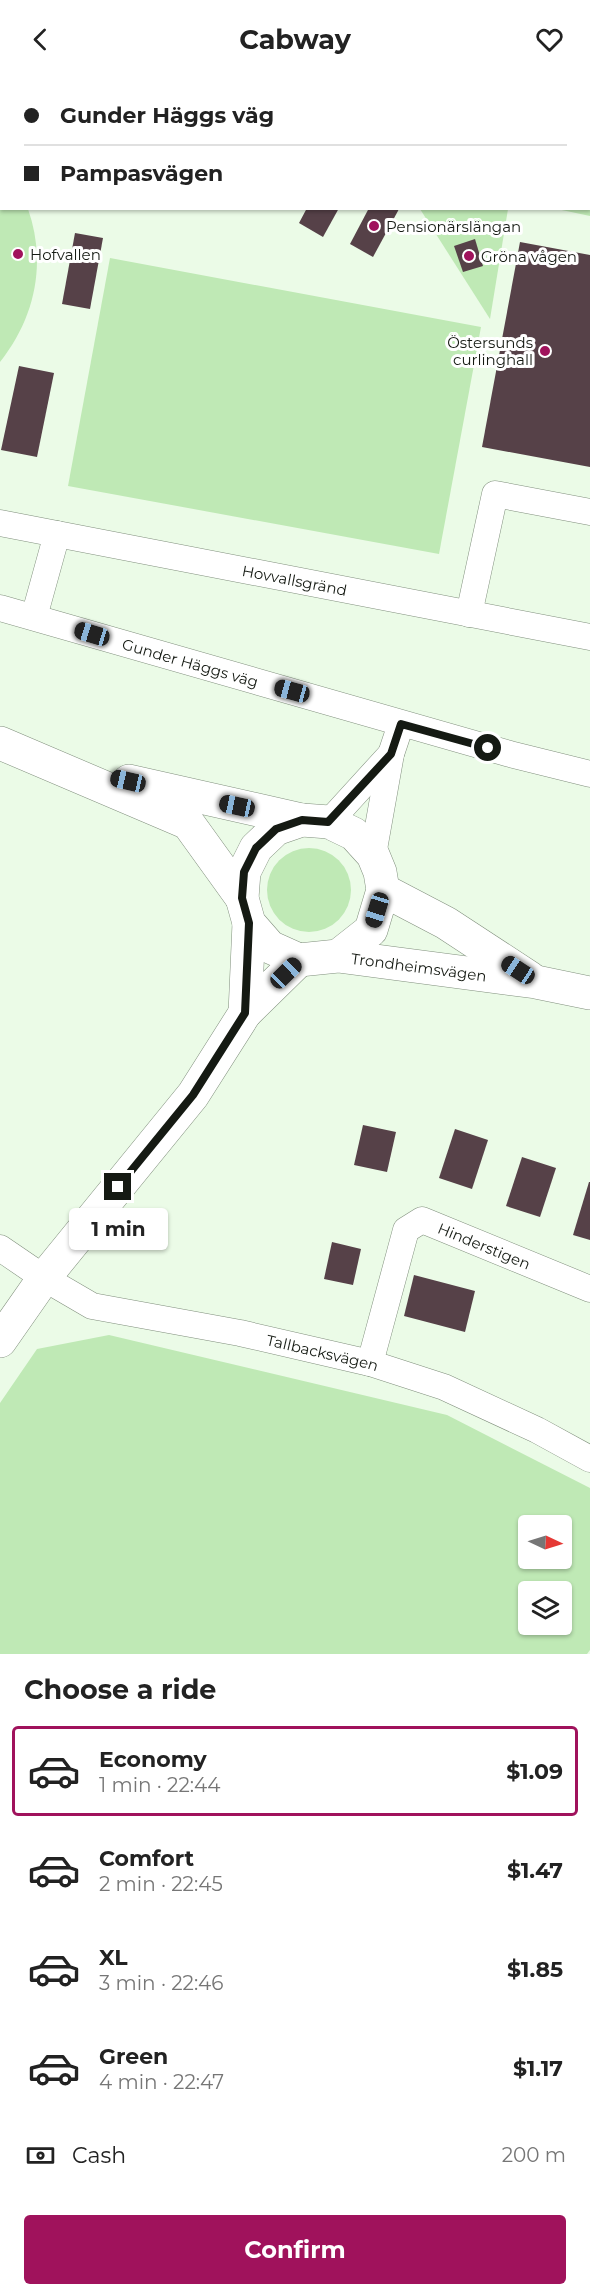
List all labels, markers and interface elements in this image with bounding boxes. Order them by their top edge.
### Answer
icon: back [24,23,57,56]
text: Cabway [239,23,351,56]
icon: heart [533,23,566,56]
text: Gunder Häggs väg [60,102,274,129]
text: Pampasvägen [60,160,223,187]
place label: Pensionärslängan [386,217,521,236]
marker: Pensionärslängan [367,219,381,233]
place label: Hofvallen [30,245,101,264]
marker: Hofvallen [11,247,25,261]
place label: Gröna vågen [481,247,577,266]
marker: Gröna vågen [462,249,476,263]
place label: Östersunds curlinghall [447,333,533,369]
marker: Östersunds curlinghall [538,344,552,358]
street label: Hovvallsgränd [240,560,349,599]
car [72,620,112,648]
street label: Gunder Häggs väg [120,634,261,691]
car [272,678,312,704]
route start [474,734,501,761]
car [108,768,148,794]
car [218,793,256,819]
car [363,890,391,930]
street label: Trondheimsvägen [350,948,488,985]
car [498,953,538,987]
car [267,954,305,992]
route end [104,1173,131,1200]
callout: 1 min [68,1208,168,1250]
text: 1 min [91,1217,146,1241]
street label: Hinderstigen [435,1218,533,1273]
street label: Tallbacksvägen [265,1330,381,1375]
north arrow [518,1515,572,1569]
map controls [518,1515,572,1635]
button: layers [518,1581,572,1635]
text: Choose a ride [24,1673,216,1706]
icon: car [27,1744,81,1798]
text: Economy [99,1746,207,1773]
text: $1.09 [506,1758,563,1785]
text: 1 min · 22:44 [99,1773,221,1797]
icon: car [27,1843,81,1897]
text: Comfort [99,1845,194,1872]
text: $1.47 [507,1857,563,1884]
text: 2 min · 22:45 [99,1872,223,1896]
icon: car [27,1942,81,1996]
text: XL [99,1944,128,1971]
text: $1.85 [507,1956,563,1983]
text: 3 min · 22:46 [99,1971,224,1995]
icon: car [27,2041,81,2095]
text: Green [99,2043,168,2070]
text: $1.17 [513,2055,563,2082]
text: 4 min · 22:47 [99,2070,224,2094]
icon: cash [24,2139,57,2172]
text: Cash [72,2142,126,2169]
text: 200 m [502,2143,566,2167]
button: Confirm [24,2215,566,2284]

